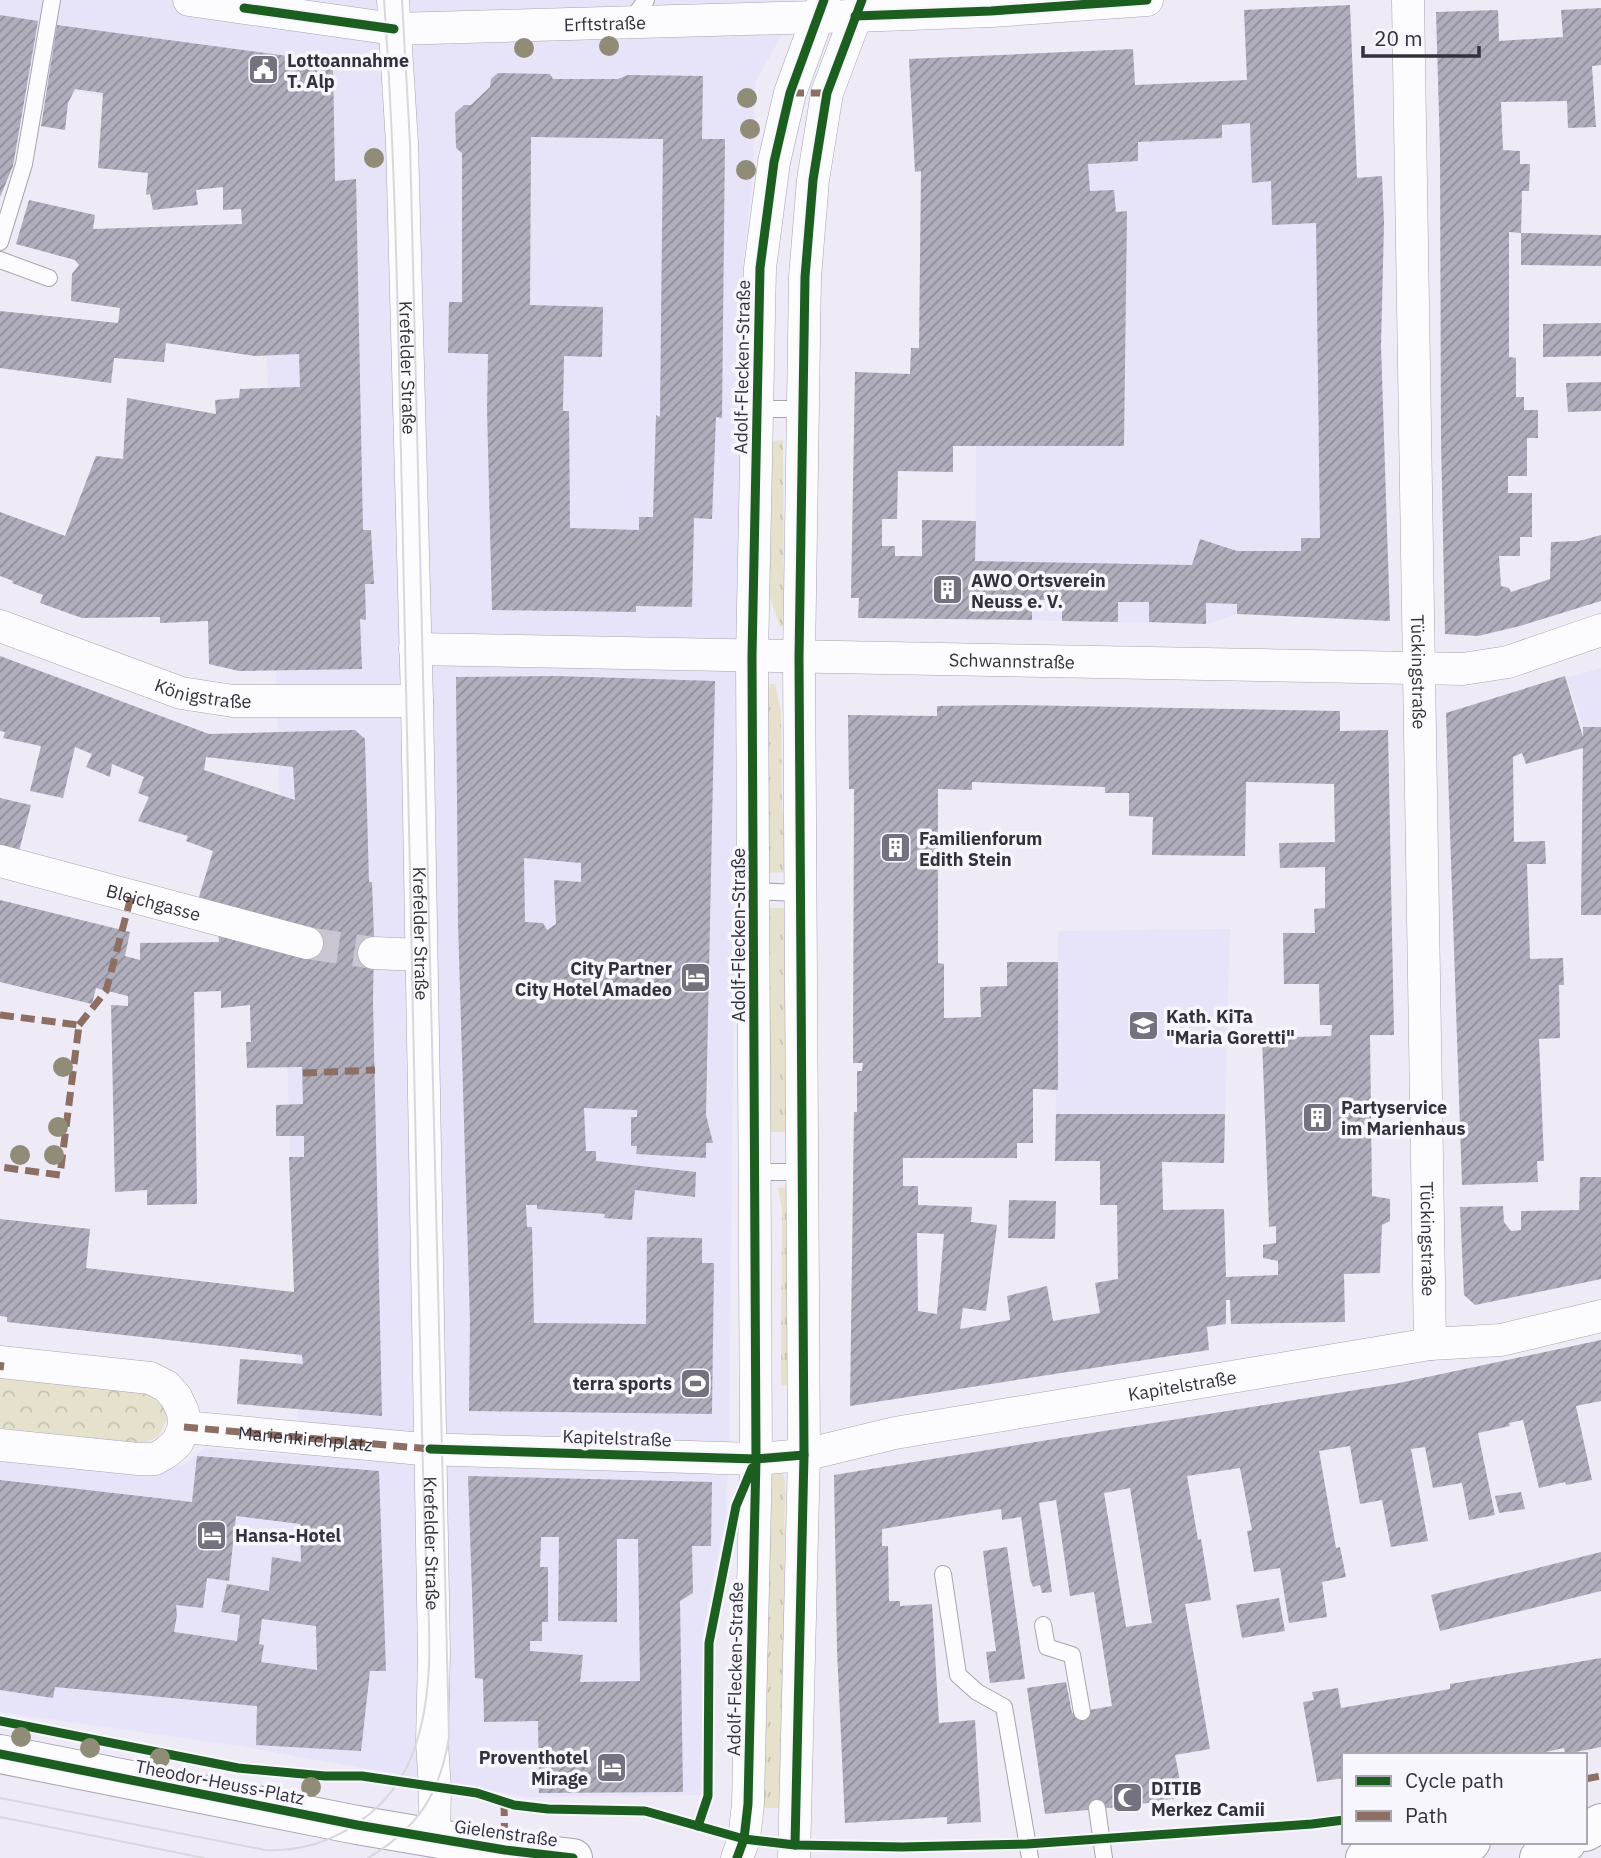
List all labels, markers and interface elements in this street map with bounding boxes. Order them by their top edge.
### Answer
street label: Erftstraße [564,10,646,36]
scale bar [1363,14,1478,58]
text: 20 m [1374,24,1423,52]
place label: Lottoannahme T. Alp [287,49,409,93]
public building icon: Lottoannahme T. Alp [247,53,281,87]
street label: Adolf-Flecken-Straße [729,280,755,454]
street label: Krefelder Straße [395,300,421,435]
place label: AWO Ortsverein Neuss e. V. [971,569,1106,613]
building icon: AWO Ortsverein Neuss e. V. [931,573,965,607]
street label: Tückingstraße [1407,614,1431,730]
street label: Schwannstraße [949,648,1075,673]
street label: Königstraße [152,673,251,713]
place label: Familienforum Edith Stein [919,827,1042,871]
building icon: Familienforum Edith Stein [879,831,913,865]
street label: Adolf-Flecken-Straße [727,848,750,1022]
street label: Krefelder Straße [408,866,434,1001]
street label: Bleichgasse [104,878,203,926]
place label: City Partner City Hotel Amadeo [515,957,672,1001]
hotel icon: City Partner City Hotel Amadeo [678,961,712,995]
place label: Kath. KiTa "Maria Goretti" [1166,1005,1295,1049]
school or university icon: Kath. KiTa "Maria Goretti" [1126,1009,1160,1043]
place label: Partyservice im Marienhaus [1341,1096,1466,1140]
building icon: Partyservice im Marienhaus [1301,1100,1335,1134]
street label: Tückingstraße [1416,1181,1441,1297]
street label: Kapitelstraße [1126,1365,1238,1406]
sports icon: terra sports [678,1366,712,1400]
place label: terra sports [573,1372,672,1395]
street label: Marienkirchplatz [237,1421,374,1456]
street label: Kapitelstraße [562,1425,672,1451]
street label: Krefelder Straße [419,1476,445,1611]
hotel icon: Hansa-Hotel [195,1518,229,1552]
place label: Hansa-Hotel [235,1524,341,1547]
street label: Adolf-Flecken-Straße [722,1582,748,1756]
place label: Proventhotel Mirage [479,1746,589,1790]
hotel icon: Proventhotel Mirage [594,1750,628,1784]
legend [1342,1753,1587,1844]
street label: Theodor-Heuss-Platz [133,1754,307,1810]
text: Cycle path [1405,1766,1504,1794]
place label: DITIB Merkez Camii [1151,1777,1265,1821]
mosque icon: DITIB Merkez Camii [1111,1781,1145,1815]
text: Path [1405,1801,1448,1829]
street label: Gielenstraße [453,1814,559,1852]

